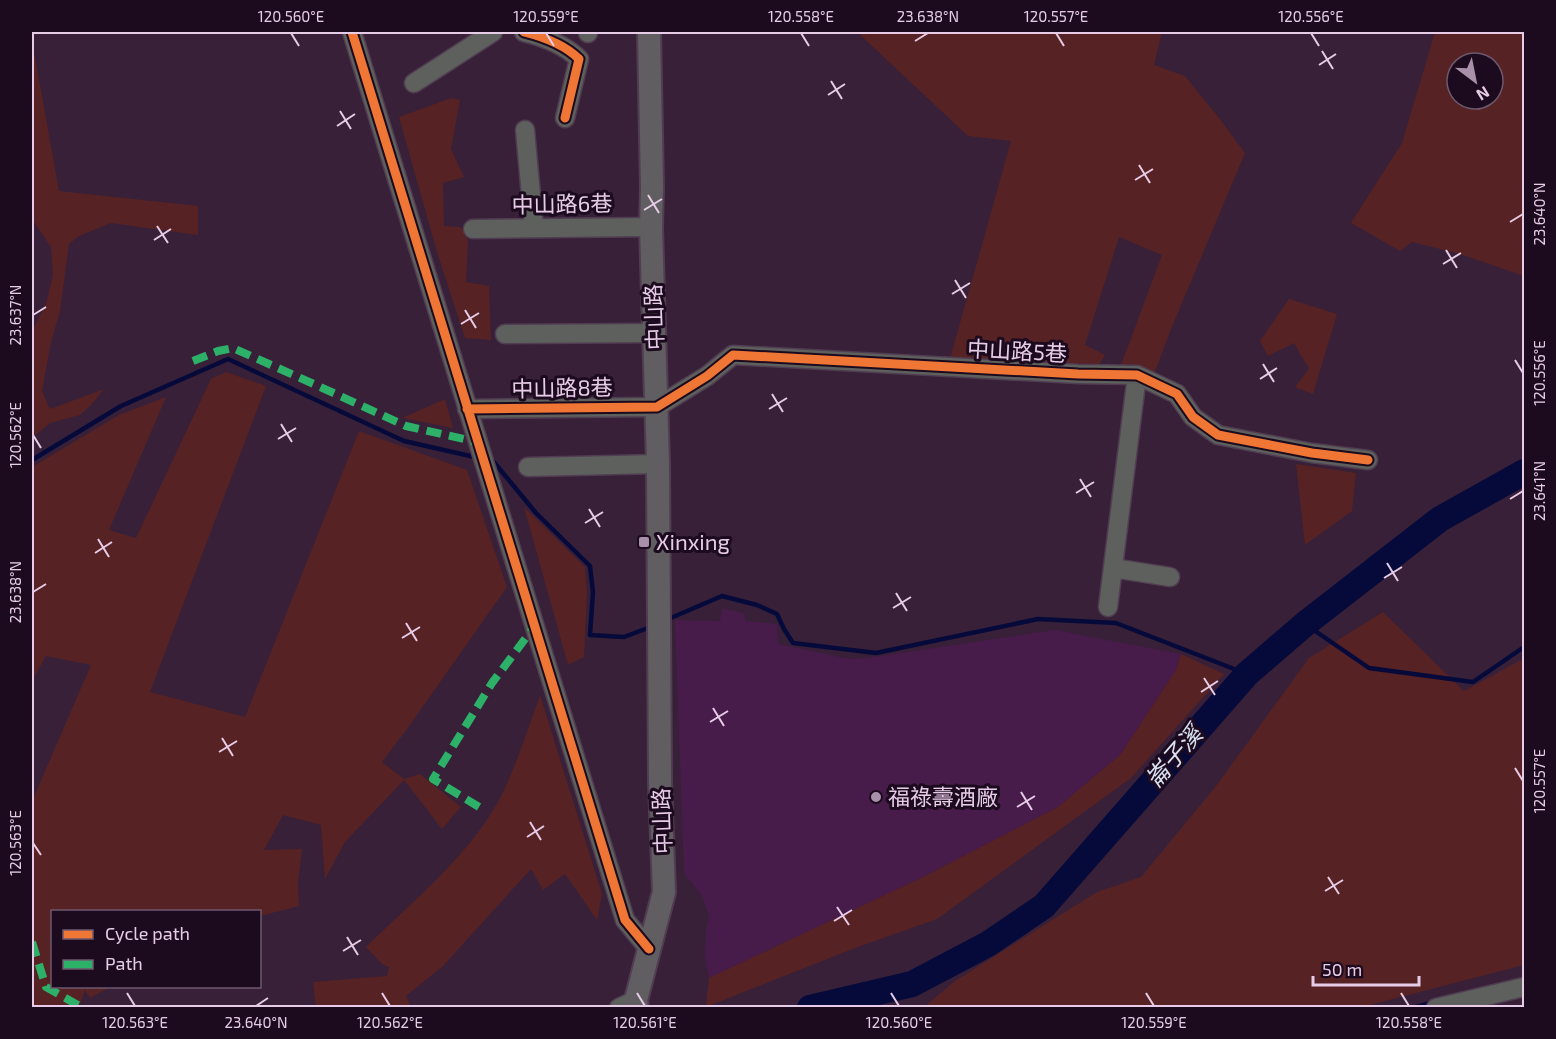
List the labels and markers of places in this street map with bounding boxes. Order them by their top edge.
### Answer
place label: Xinxing [656,528,730,554]
marker: Xinxing [637,535,651,549]
place label: 福祿壽酒廠 [888,783,998,809]
marker: 福祿壽酒廠 [869,790,883,804]

